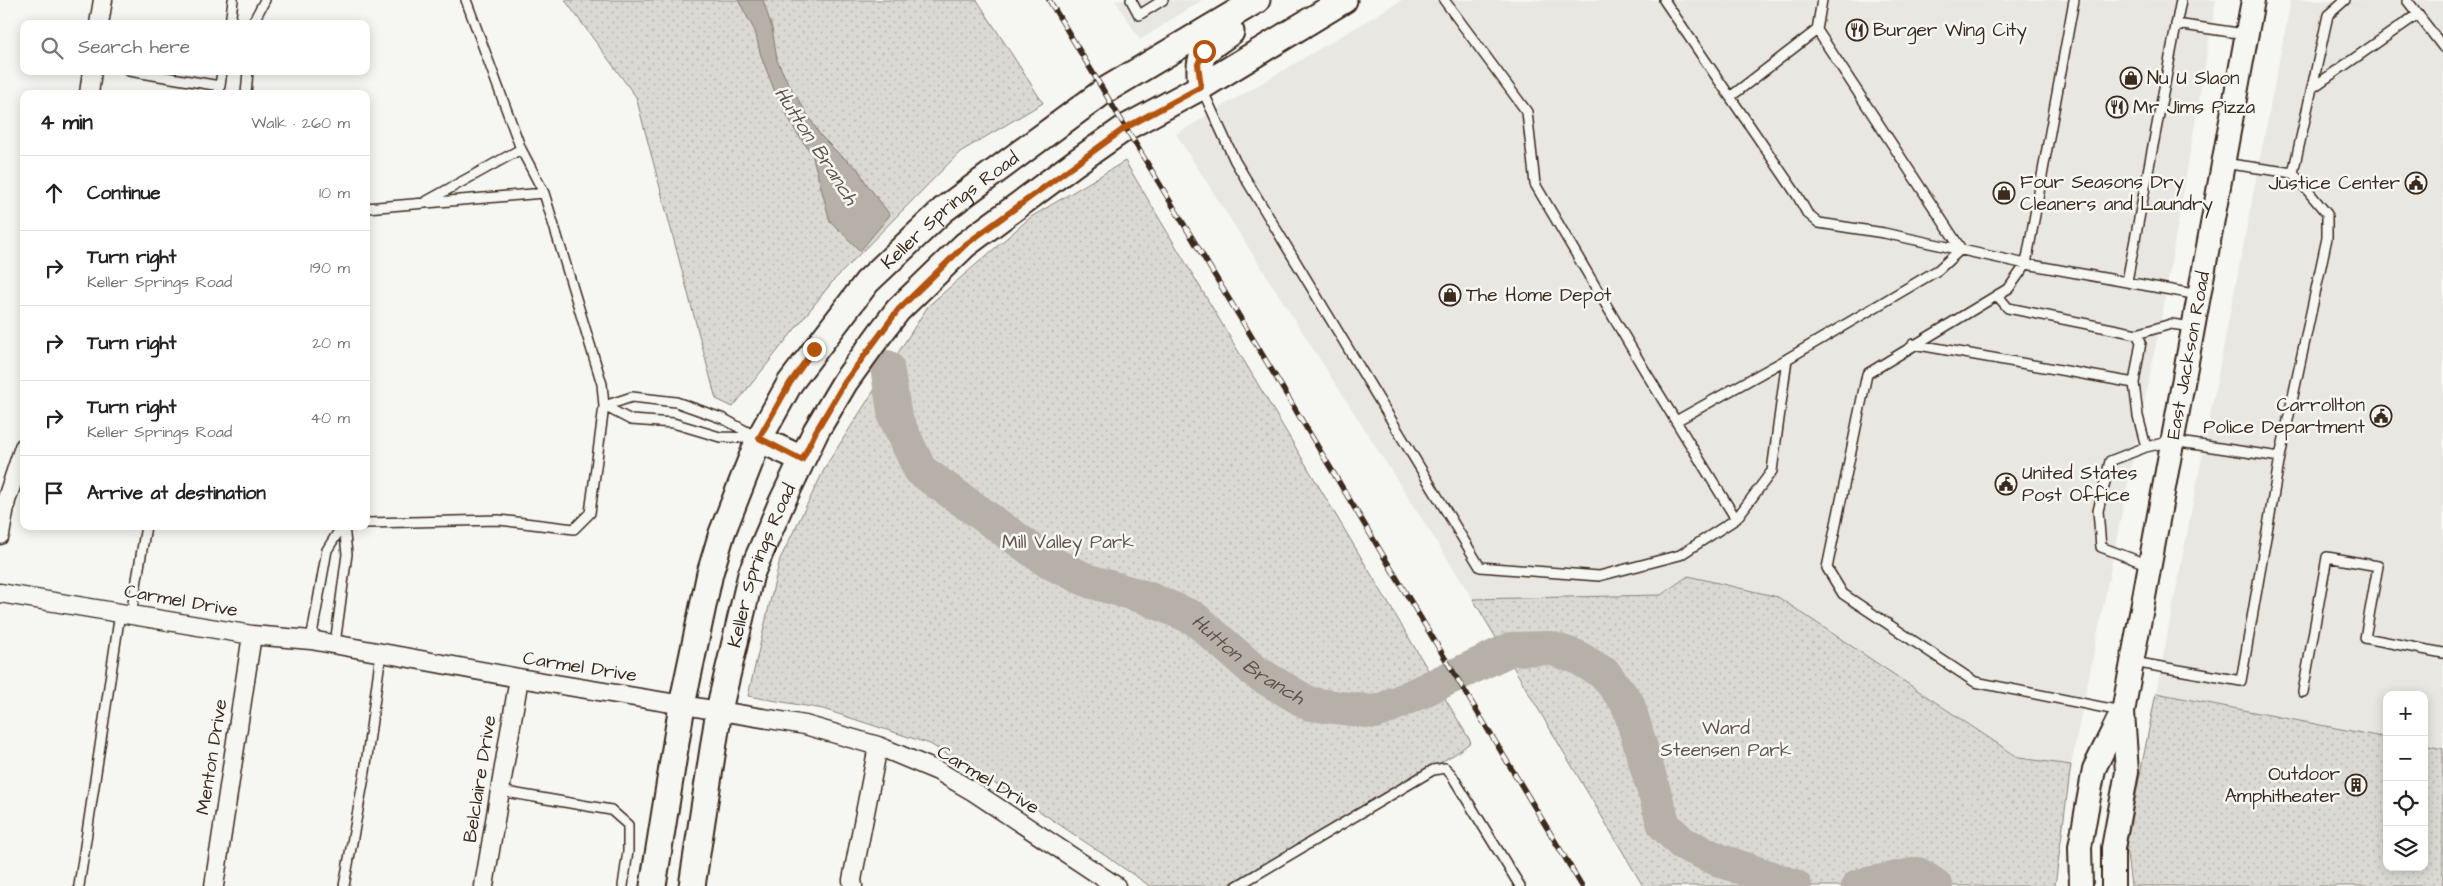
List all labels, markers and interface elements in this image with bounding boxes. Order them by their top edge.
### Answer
place label: Burger Wing City [1873,17,2027,45]
restaurant icon: Burger Wing City [1845,18,1869,42]
search box [20,20,370,75]
icon: search [38,34,66,62]
text: Search here [78,34,190,61]
route start [1193,40,1216,63]
place label: Nu U Slaon [2147,65,2240,92]
shop icon: Nu U Slaon [2119,66,2143,90]
water label: Hutton Branch [767,81,865,211]
place label: Mr Jims Pizza [2133,94,2255,121]
restaurant icon: Mr Jims Pizza [2105,95,2129,119]
text: 4 min [40,108,93,137]
text: Walk · 260 m [251,112,350,134]
street label: Keller Springs Road [875,145,1025,275]
place label: Four Seasons Dry Cleaners and Laundry [2020,169,2214,219]
place label: Justice Center [2269,170,2401,197]
public building icon: Justice Center [2404,171,2428,195]
icon: ahead [40,179,68,207]
text: Continue [87,180,161,207]
shop icon: Four Seasons Dry Cleaners and Laundry [1992,181,2016,205]
text: 10 m [319,182,350,204]
text: Turn right [87,244,176,271]
icon: right [40,254,68,282]
text: 190 m [310,257,350,279]
street label: East Jackson Road [2160,269,2217,441]
text: Keller Springs Road [87,271,232,293]
place label: The Home Depot [1466,282,1612,309]
shop icon: The Home Depot [1438,283,1462,307]
icon: right [40,329,68,357]
text: Turn right [87,330,176,357]
text: 20 m [312,332,350,354]
route end [803,338,826,361]
place label: Carrollton Police Department [2203,392,2365,441]
text: Turn right [87,394,176,421]
icon: right [40,404,68,432]
public building icon: Carrollton Police Department [2369,404,2393,428]
text: 40 m [310,407,350,429]
text: Keller Springs Road [87,421,232,443]
place label: United States Post Office [2022,460,2137,509]
public building icon: United States Post Office [1994,472,2018,496]
icon: arrive [40,479,68,507]
street label: Keller Springs Road [721,479,802,650]
text: Arrive at destination [87,480,266,507]
park label: Mill Valley Park [1002,529,1134,557]
street label: Carmel Drive [122,578,240,624]
water label: Hutton Branch [1185,608,1311,712]
street label: Carmel Drive [521,645,639,689]
map controls [2383,691,2428,871]
button: + [2383,691,2428,736]
street label: Menton Drive [190,697,234,817]
street label: Belclaire Drive [457,713,503,845]
park label: Ward Steensen Park [1661,715,1792,764]
button: − [2383,736,2428,781]
street label: Carmel Drive [932,739,1044,821]
place label: Outdoor Amphitheater [2225,761,2341,810]
building icon: Outdoor Amphitheater [2344,773,2368,797]
button: locate [2383,781,2428,826]
button: layers [2383,826,2428,871]

